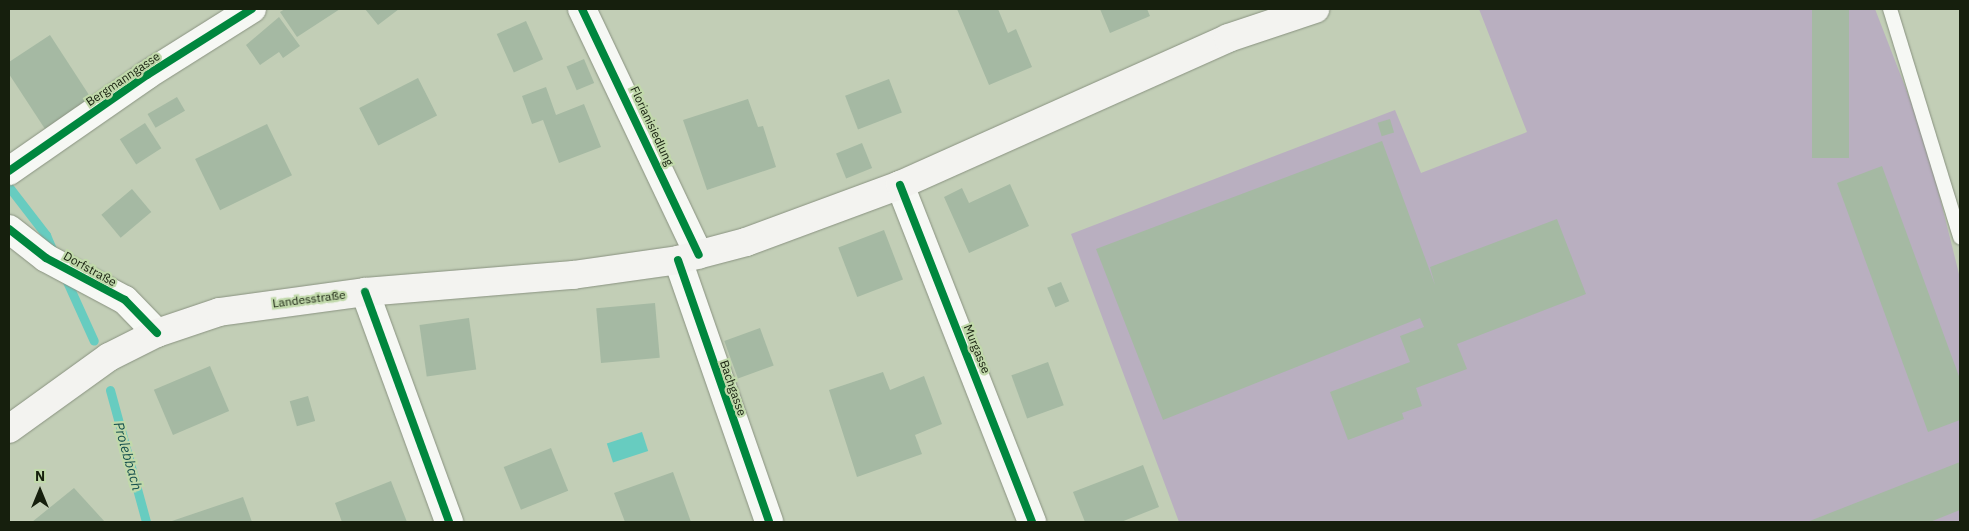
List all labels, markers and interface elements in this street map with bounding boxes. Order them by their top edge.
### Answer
street label: Bergmanngasse [83,49,163,109]
street label: Florianisiedlung [627,84,677,168]
street label: Dorfstraße [61,249,119,289]
street label: Landesstraße [272,287,346,311]
street label: Murgasse [961,322,993,376]
street label: Bachgasse [717,358,749,418]
water label: Prolebbach [110,420,146,492]
north arrow [15,466,65,516]
text: N [35,467,45,485]

